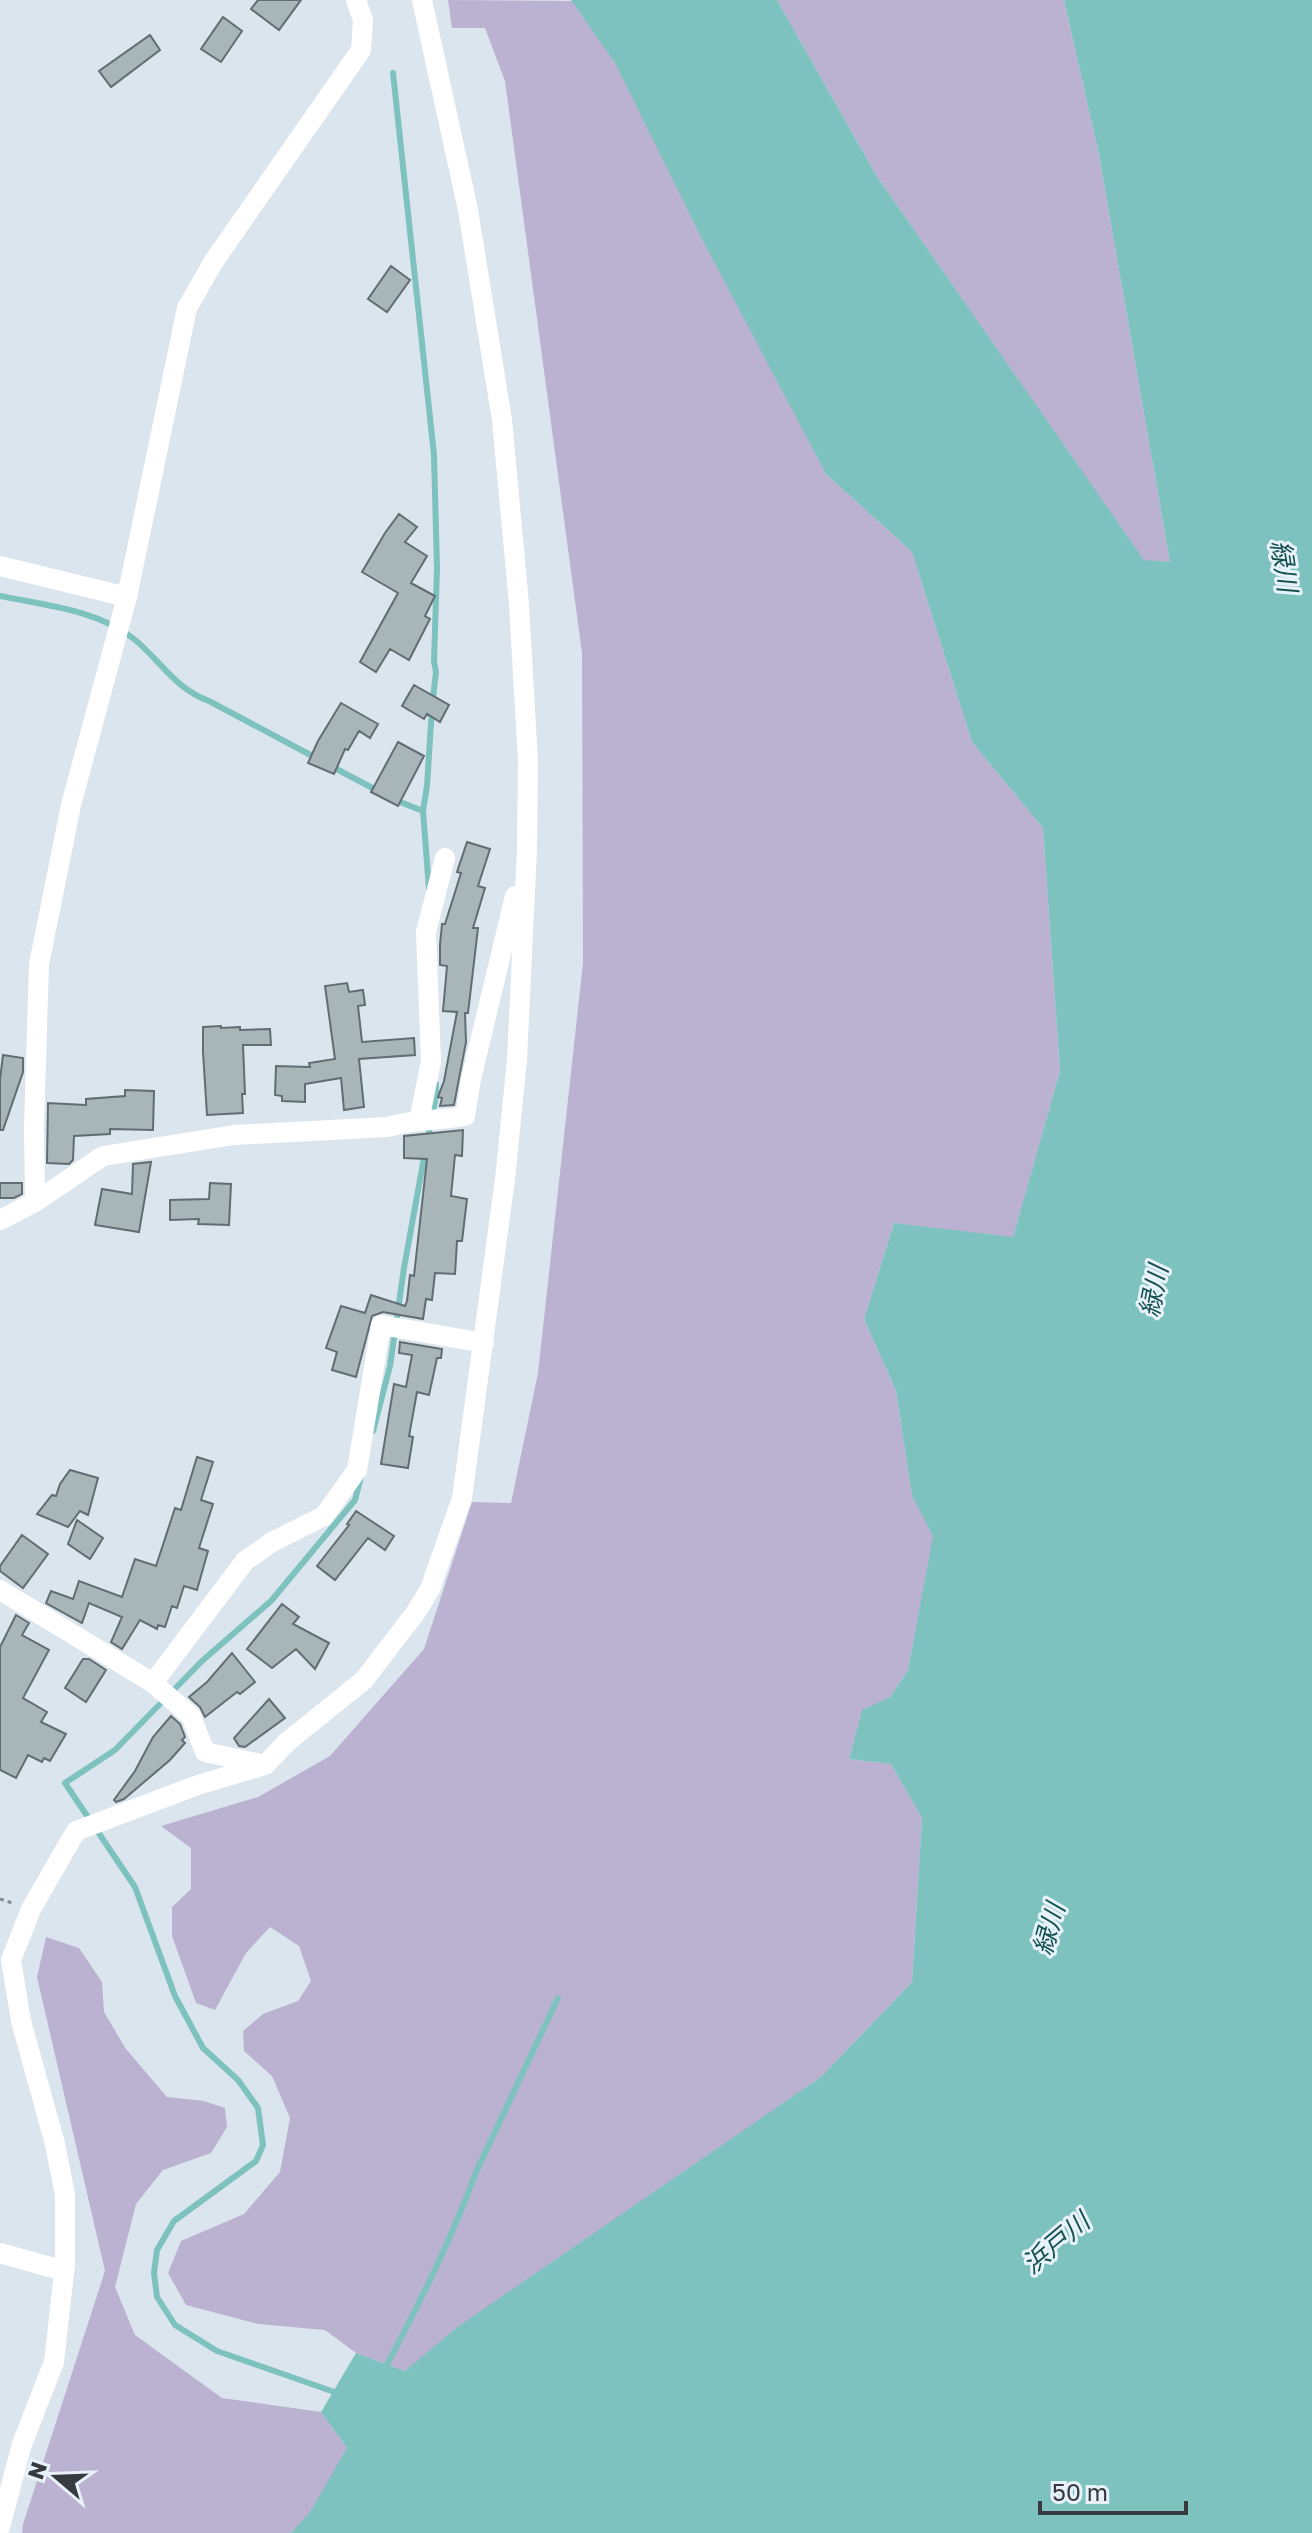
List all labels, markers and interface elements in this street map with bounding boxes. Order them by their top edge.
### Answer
water label: 緑川 [1265,538,1304,597]
water label: 緑川 [1133,1259,1174,1319]
water label: 緑川 [1026,1897,1071,1958]
water label: 浜戸川 [1016,2204,1098,2280]
north arrow [16,2437,96,2517]
text: N [21,2458,52,2483]
scale bar [1040,2465,1186,2515]
text: 50 m [1052,2477,1108,2506]

